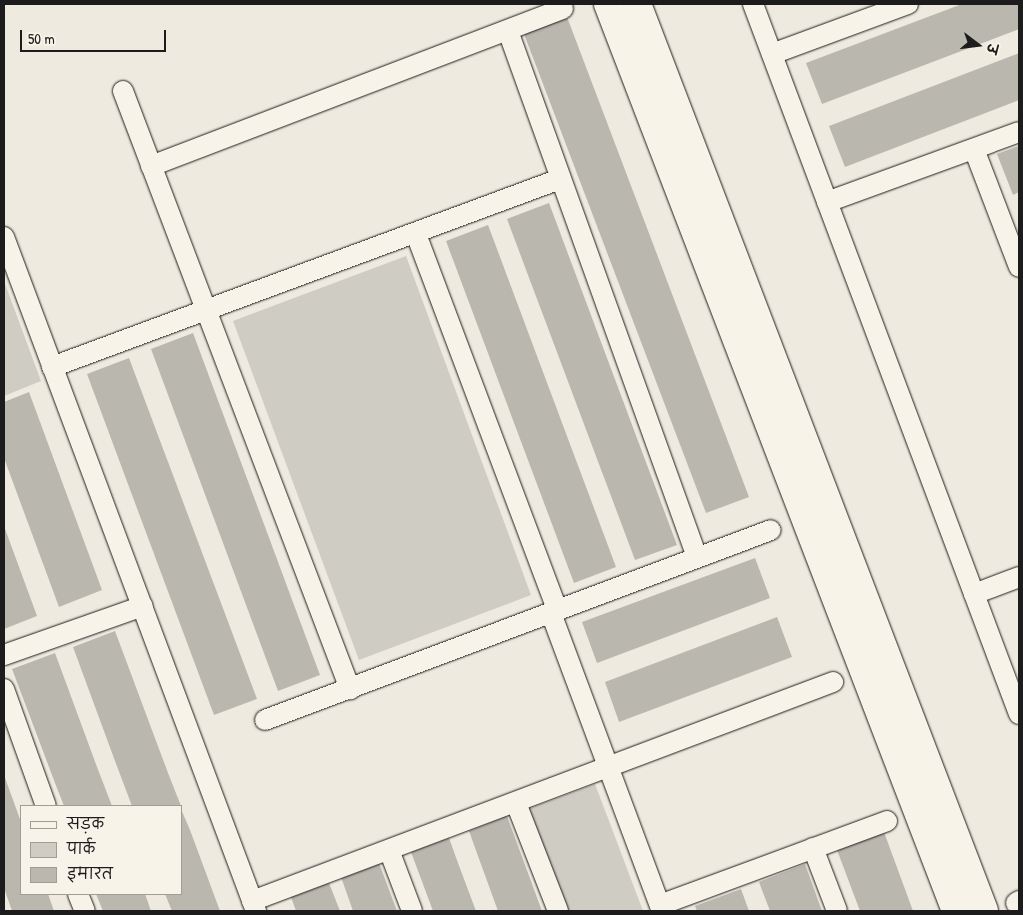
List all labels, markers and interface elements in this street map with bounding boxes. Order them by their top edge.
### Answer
scale bar [22,20,169,52]
north arrow [953,20,1003,70]
text: 50 m [28,28,55,49]
text: उ [983,42,1003,56]
legend [20,805,182,895]
text: सड़क [67,813,104,834]
text: पार्क [67,838,95,859]
text: इमारत [67,863,113,884]

